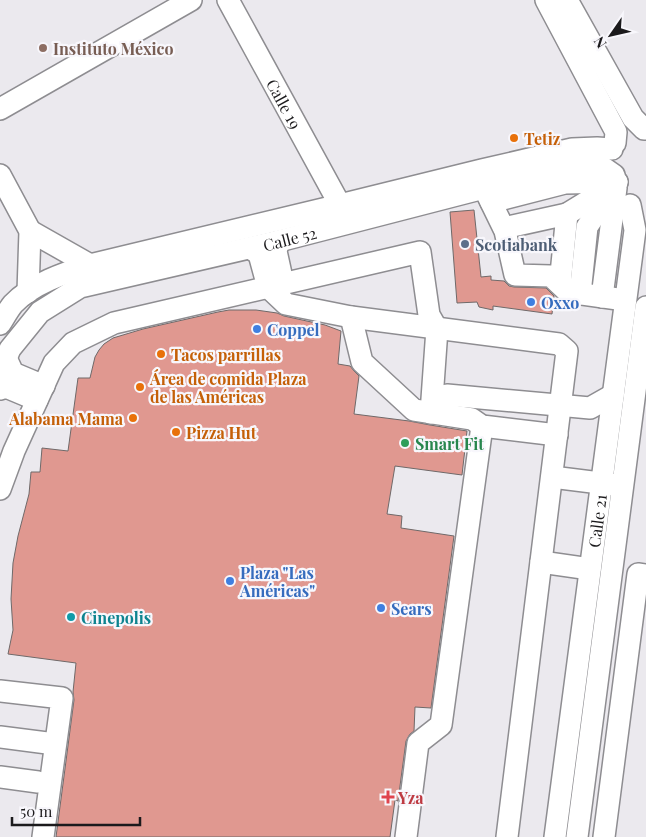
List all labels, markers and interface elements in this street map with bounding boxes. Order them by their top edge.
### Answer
north arrow [586,10,636,60]
text: N [589,33,611,52]
place label: Instituto México [53,38,174,59]
marker: Instituto México [37,42,49,54]
street label: Calle 19 [262,75,307,132]
place label: Tetiz [524,128,561,149]
marker: Tetiz [508,132,520,144]
street label: Calle 52 [261,221,319,255]
place label: Scotiabank [475,234,558,255]
marker: Scotiabank [459,238,471,250]
place label: Oxxo [541,292,579,313]
marker: Oxxo [525,296,537,308]
place label: Coppel [267,319,320,340]
marker: Coppel [251,323,263,335]
place label: Tacos parrillas [171,344,281,365]
marker: Tacos parrillas [155,348,167,360]
place label: Área de comida Plaza de las Américas [149,368,307,407]
marker: Área de comida Plaza de las Américas [134,381,146,393]
place label: Alabama Mama [8,408,124,429]
marker: Alabama Mama [127,412,139,424]
place label: Pizza Hut [186,422,257,443]
marker: Pizza Hut [170,426,182,438]
place label: Smart Fit [415,433,484,454]
marker: Smart Fit [399,437,411,449]
street label: Calle 21 [583,493,611,549]
place label: Plaza "Las Américas" [239,562,315,601]
marker: Plaza "Las Américas" [224,575,236,587]
place label: Sears [391,598,432,619]
marker: Sears [375,602,387,614]
place label: Cinepolis [81,607,151,628]
marker: Cinepolis [65,611,77,623]
place label: Yza [397,787,424,808]
marker: Yza [382,791,394,803]
scale bar [12,794,140,826]
text: 50 m [20,801,53,821]

